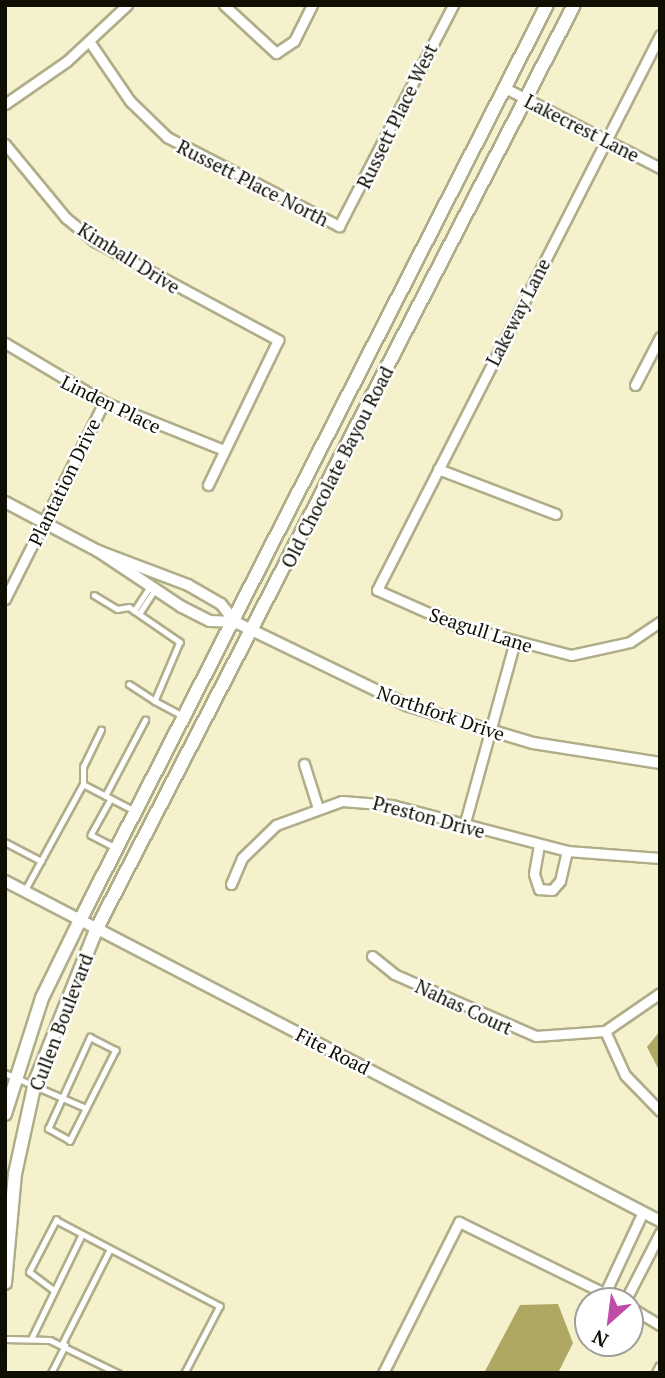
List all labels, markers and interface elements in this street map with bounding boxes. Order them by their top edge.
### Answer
street label: Russett Place West [352,40,442,192]
street label: Lakecrest Lane [521,89,643,167]
street label: Russett Place North [173,135,333,231]
street label: Kimball Drive [74,218,184,298]
street label: Lakeway Lane [481,254,555,370]
street label: Old Chocolate Bayou Road [276,362,398,572]
street label: Linden Place [57,370,165,438]
street label: Plantation Drive [23,415,105,549]
street label: Seagull Lane [427,603,535,657]
street label: Northfork Drive [374,680,508,746]
street label: Preston Drive [370,791,488,843]
street label: Cullen Boulevard [24,950,98,1094]
street label: Nahas Court [412,975,516,1039]
street label: Fite Road [292,1023,374,1079]
north arrow [574,1287,644,1357]
text: N [588,1325,612,1354]

